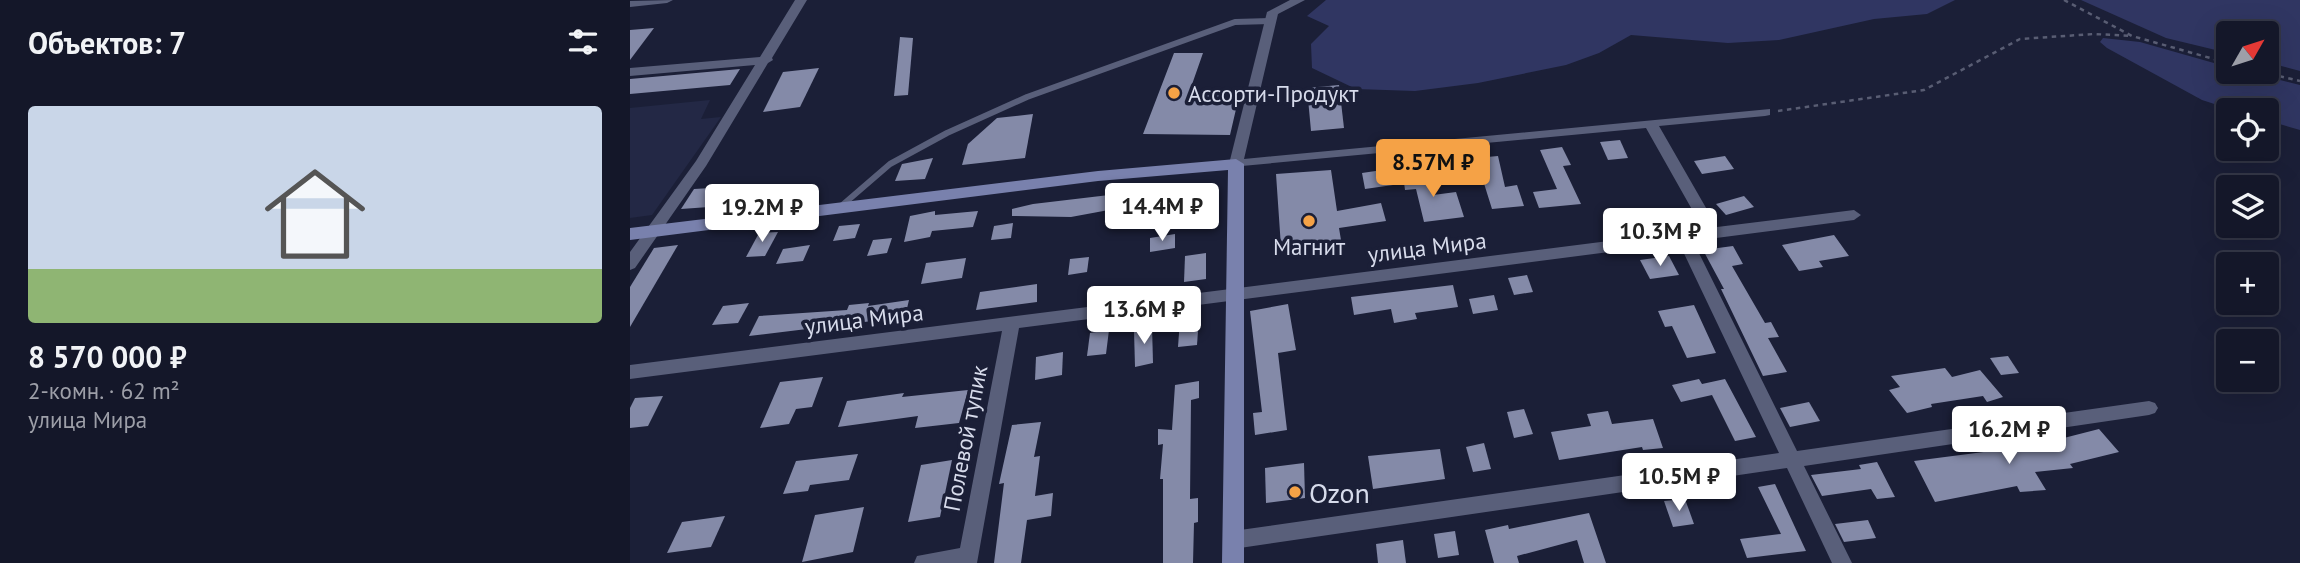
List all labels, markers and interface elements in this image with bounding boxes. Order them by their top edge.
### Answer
north arrow [2216,21,2278,84]
map controls [2216,21,2279,392]
text: Объектов: 7 [28,23,186,62]
icon: filters [564,23,602,61]
place label: Ассорти-Продукт [1188,79,1359,108]
marker: Ассорти-Продукт [1166,85,1182,101]
button: locate [2216,98,2279,161]
pin: 8.57M ₽ [1368,140,1498,199]
text: 8.57M ₽ [1392,147,1474,176]
icon: home [252,151,378,277]
button: layers [2216,175,2279,238]
pin: 19.2M ₽ [697,184,827,244]
pin: 14.4M ₽ [1097,184,1227,243]
text: 14.4M ₽ [1121,191,1203,220]
text: 19.2M ₽ [721,192,803,221]
pin: 10.3M ₽ [1595,208,1725,268]
marker: Магнит [1301,213,1317,229]
text: 10.3M ₽ [1619,216,1701,245]
street label: улица Мира [1366,225,1488,269]
place label: Магнит [1273,232,1346,261]
button: + [2216,252,2279,315]
pin: 13.6M ₽ [1079,286,1209,346]
text: 13.6M ₽ [1103,294,1185,323]
street label: улица Мира [803,297,925,341]
button: − [2216,329,2279,392]
text: 8 570 000 ₽ [28,337,187,376]
street label: Полевой тупик [937,362,993,514]
text: 2-комн. · 62 m² [28,376,180,405]
text: улица Мира [28,405,147,434]
pin: 16.2M ₽ [1944,406,2074,466]
text: 16.2M ₽ [1968,414,2050,443]
pin: 10.5M ₽ [1614,454,1744,513]
text: 10.5M ₽ [1638,461,1720,490]
place label: Ozon [1309,474,1370,511]
marker: Ozon [1287,484,1303,500]

